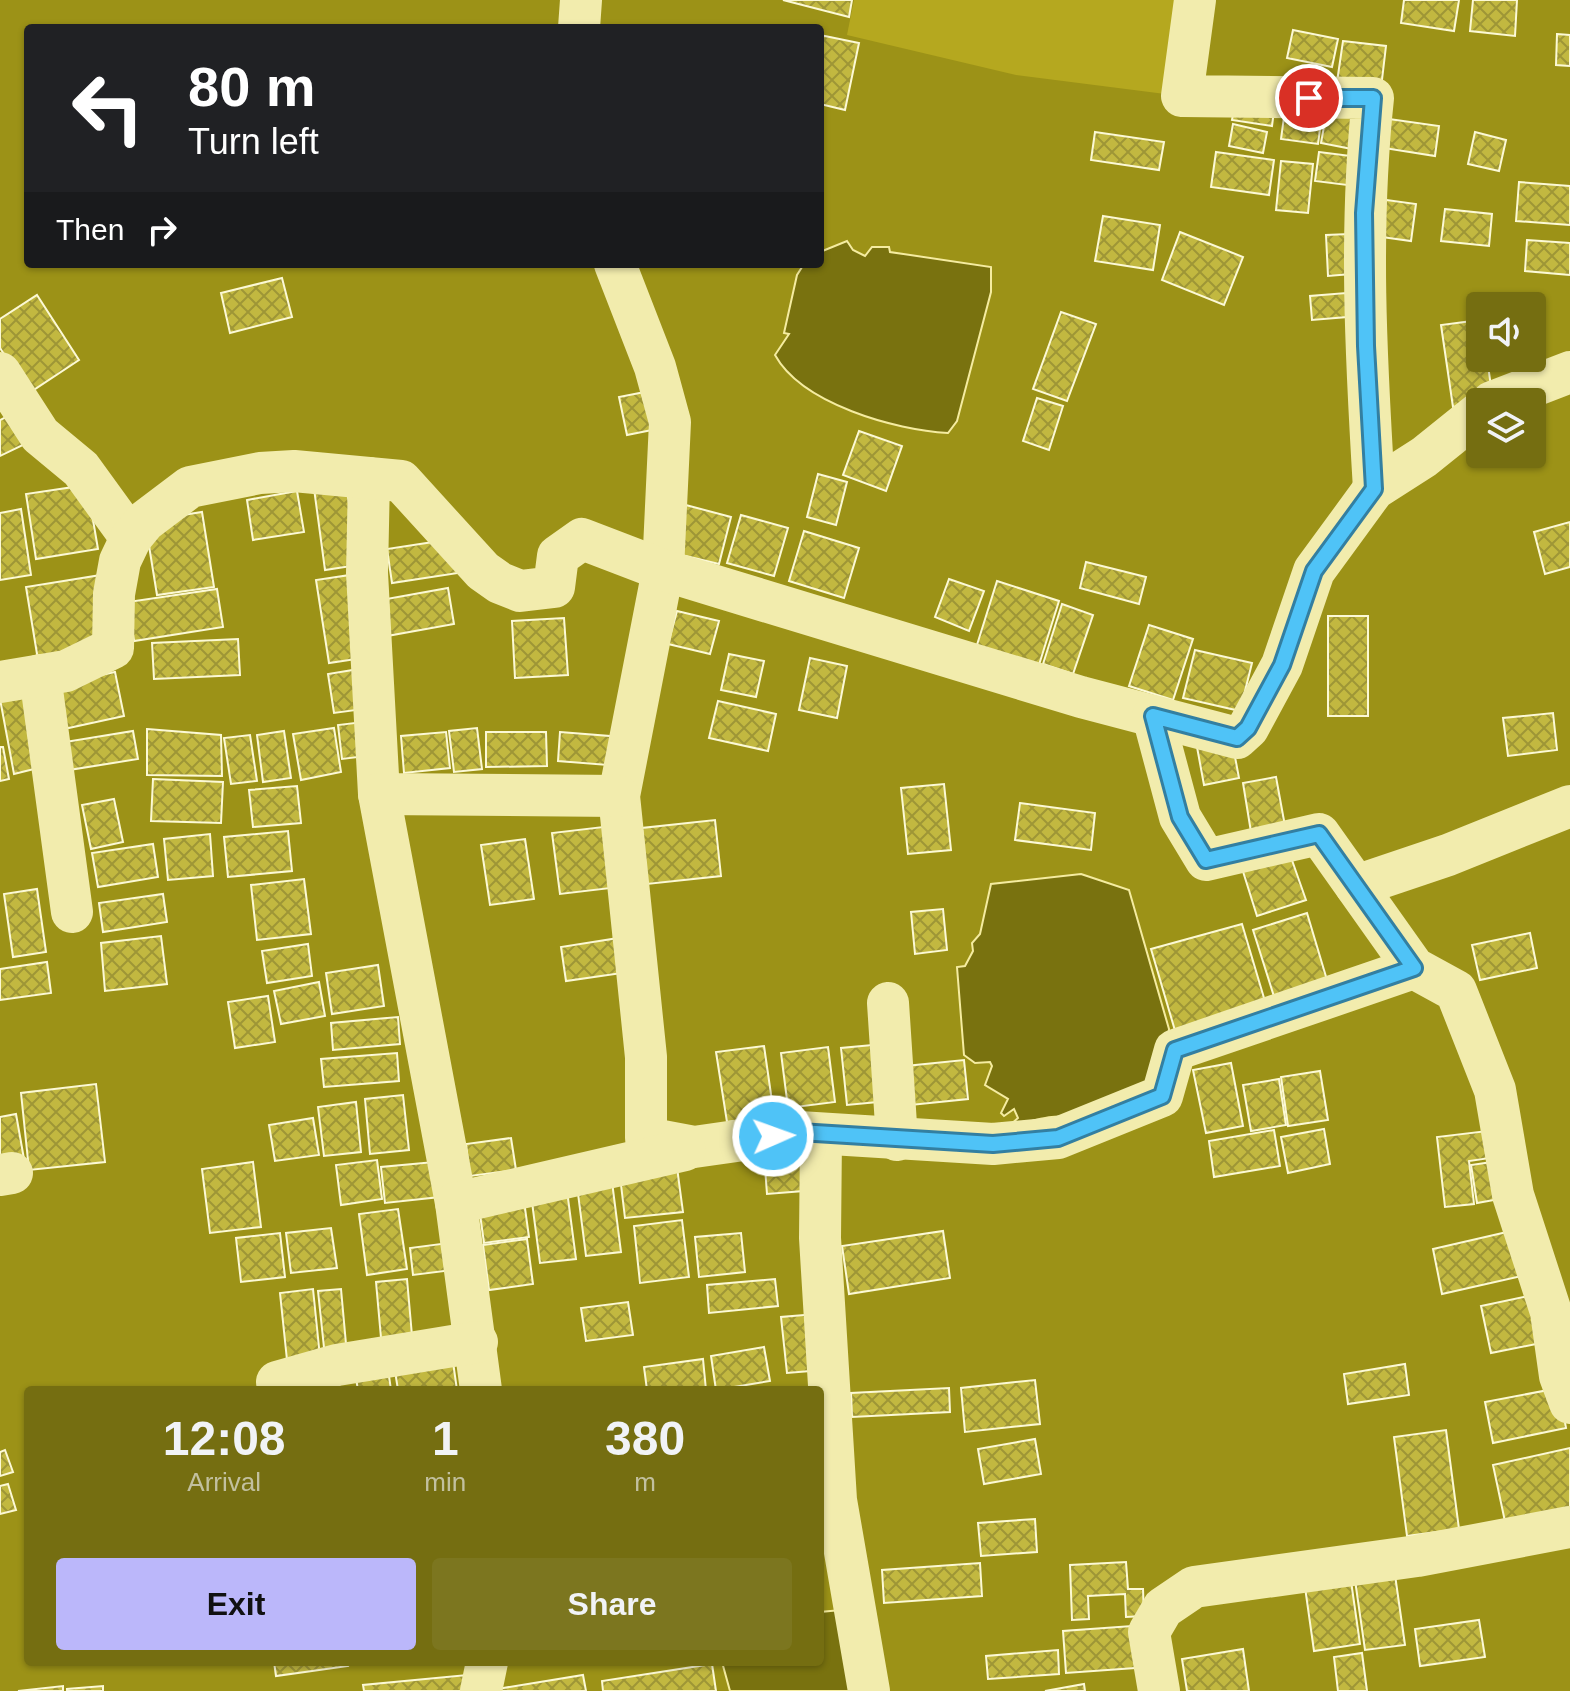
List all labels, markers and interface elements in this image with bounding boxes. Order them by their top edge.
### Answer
text: 80 m [188,55,316,118]
icon: left [56,56,160,160]
pin [1275,64,1343,132]
icon: arrive [1287,76,1331,120]
text: Turn left [188,121,319,162]
icon: right [140,208,184,252]
text: Then [56,213,124,246]
map controls [1466,292,1546,468]
button: sound [1466,292,1546,372]
button: layers [1466,388,1546,468]
position arrow [731,1094,815,1178]
text: 12:08 [163,1412,286,1465]
text: 1 [432,1412,459,1465]
text: 380 [605,1412,685,1465]
text: Arrival [187,1467,261,1497]
text: min [424,1467,466,1497]
text: m [634,1467,656,1497]
button: Exit [56,1558,416,1650]
button: Share [432,1558,792,1650]

